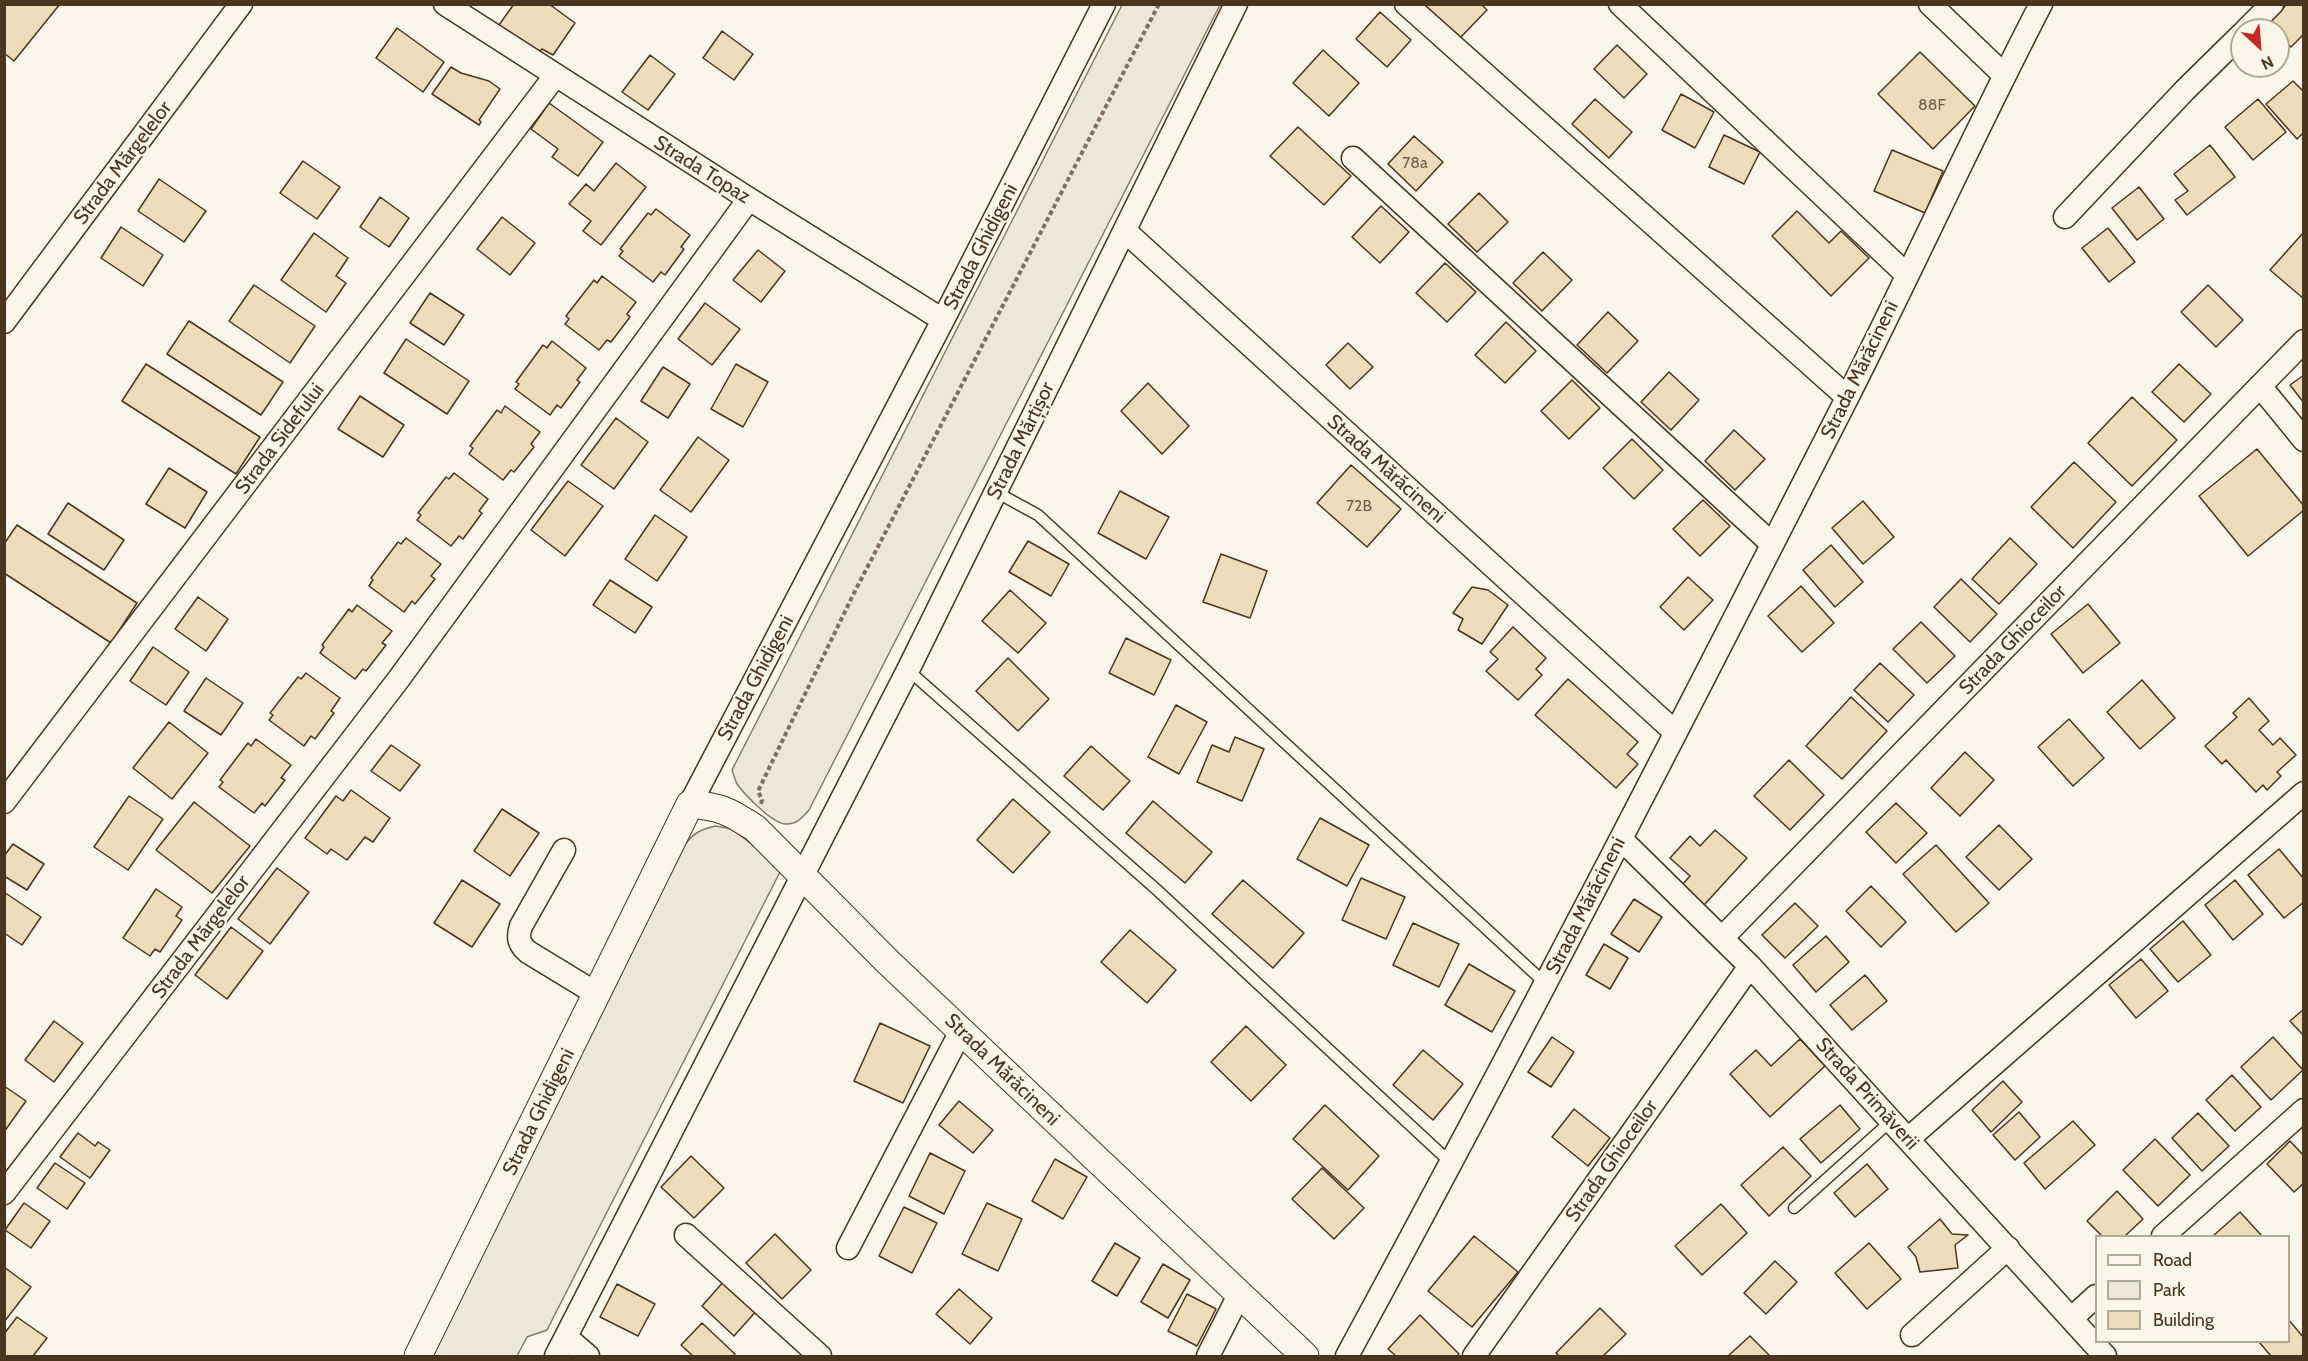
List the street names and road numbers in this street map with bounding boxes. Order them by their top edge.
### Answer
street label: Strada Mărgelelor [69,97,177,229]
street label: Strada Topaz [649,131,755,209]
street label: Strada Ghidigeni [939,180,1023,314]
street label: Strada Mărăcineni [1816,297,1904,443]
street label: Strada Mărțișor [982,378,1060,504]
street label: Strada Sidefului [230,379,330,499]
street label: Strada Mărăcineni [1322,410,1450,528]
street label: Strada Ghioceilor [1954,580,2072,700]
street label: Strada Ghidigeni [713,611,799,745]
street label: Strada Mărăcineni [1541,833,1631,979]
street label: Strada Mărgelelor [147,871,255,1003]
street label: Strada Mărăcineni [939,1009,1065,1131]
street label: Strada Primăverii [1810,1033,1924,1155]
street label: Strada Ghidigeni [498,1045,580,1179]
street label: Strada Ghioceilor [1561,1095,1663,1227]

